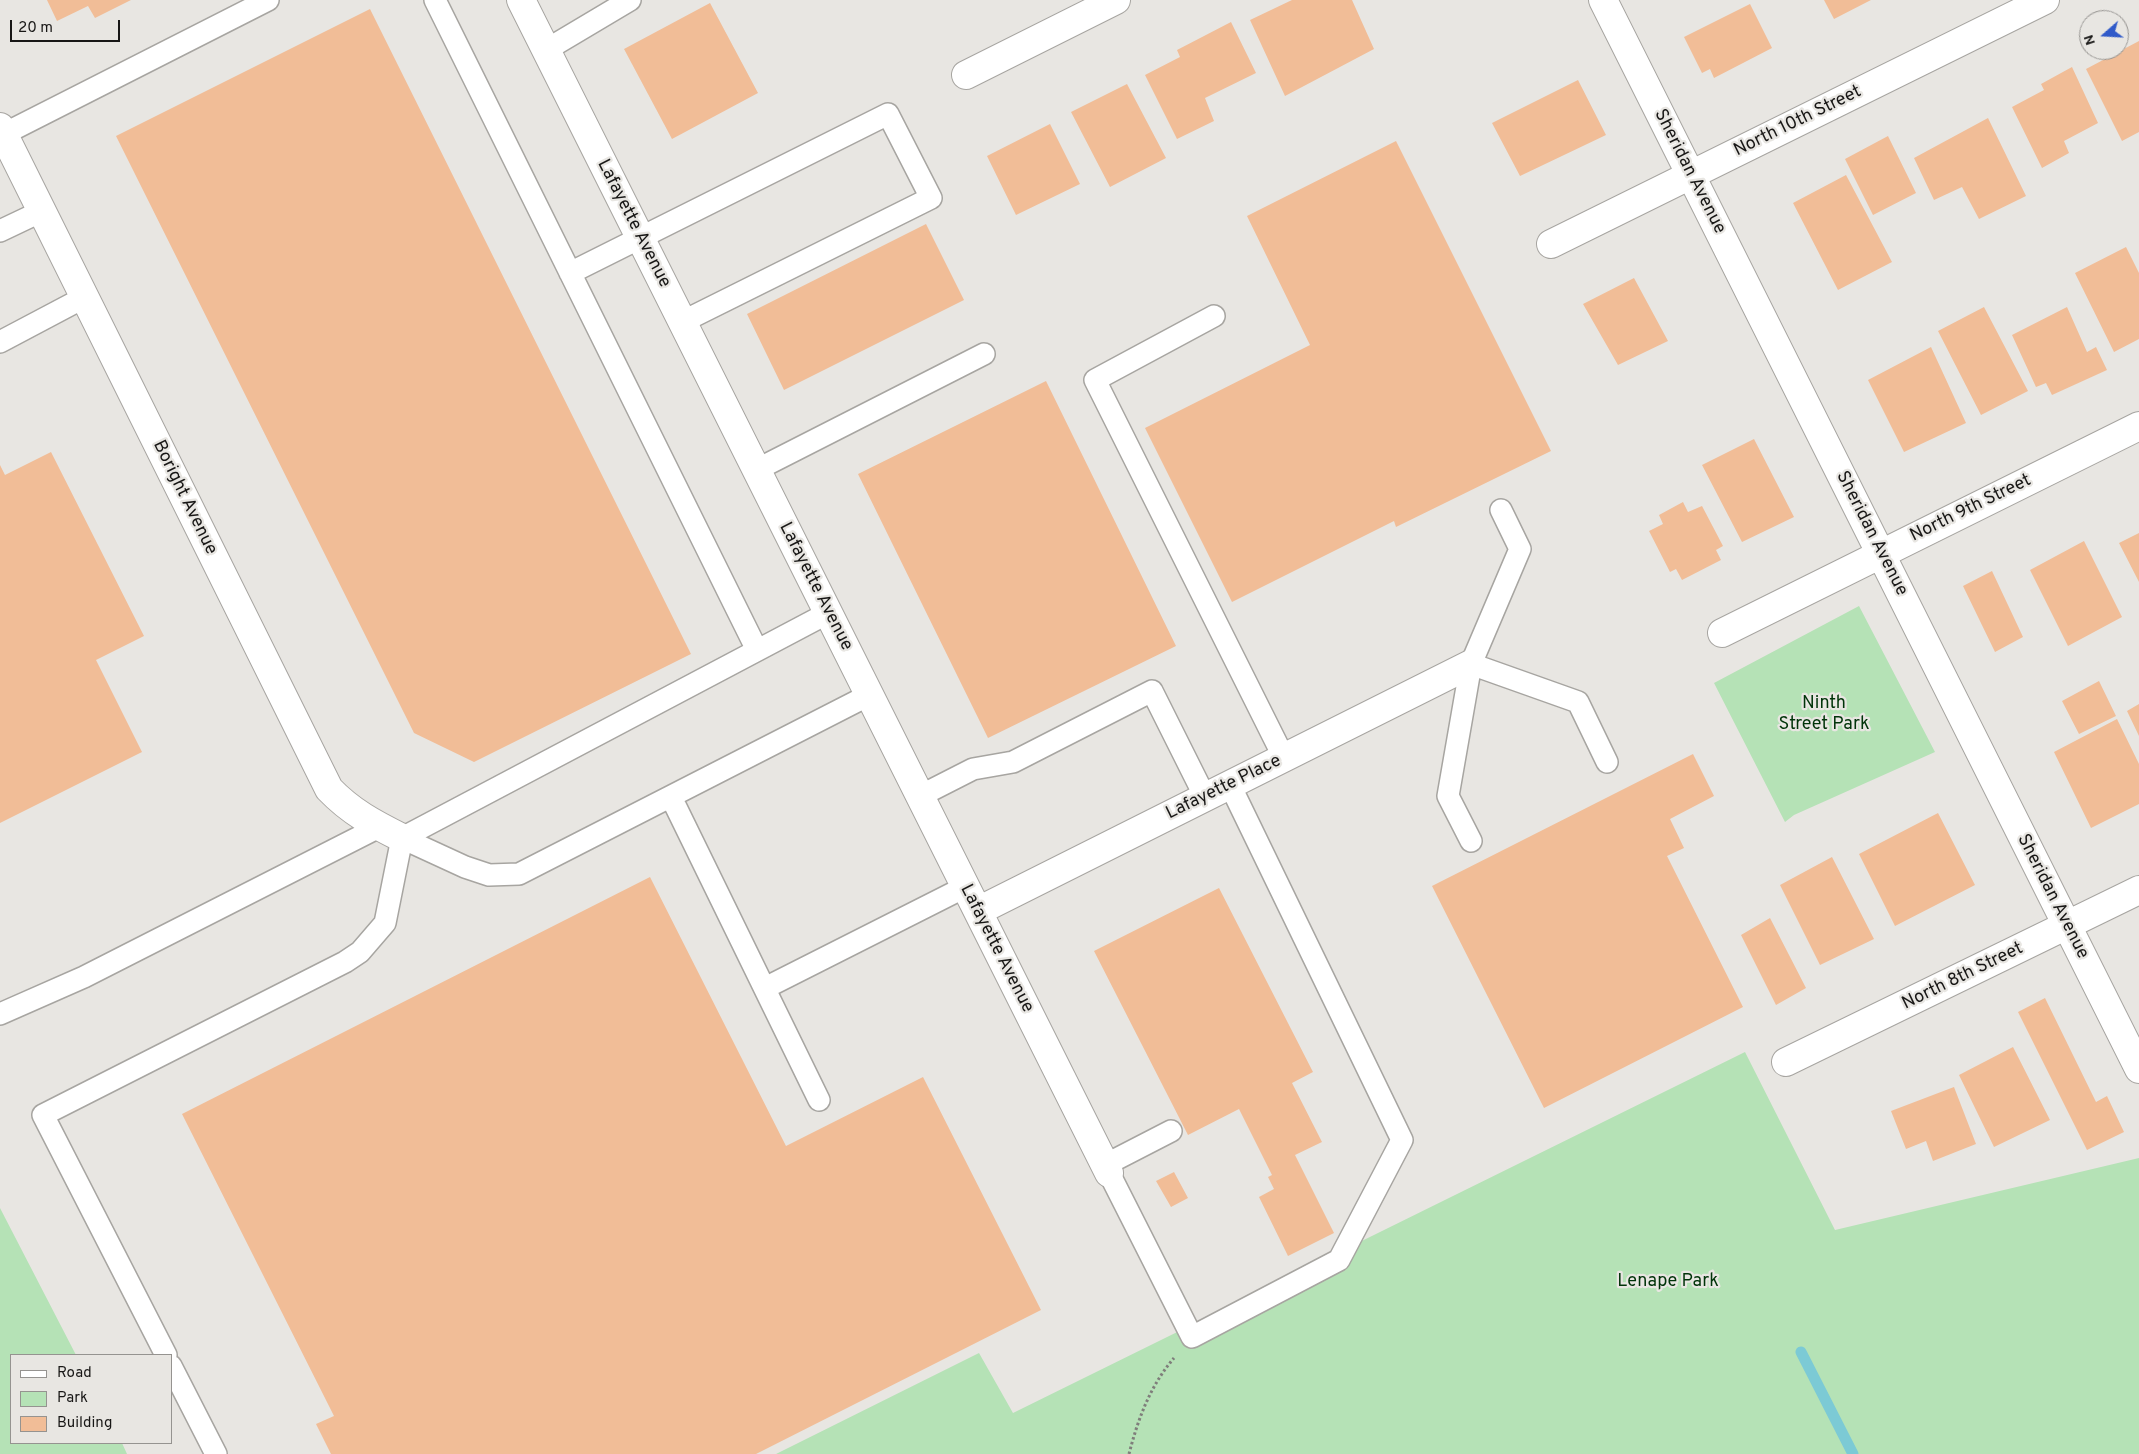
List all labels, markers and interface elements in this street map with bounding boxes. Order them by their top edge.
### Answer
scale bar [12,10,122,42]
north arrow [2079,10,2129,60]
text: 20 m [18,19,53,38]
text: N [2081,32,2100,47]
street label: North 10th Street [1731,82,1865,162]
street label: Sheridan Avenue [1648,106,1730,238]
street label: Lafayette Avenue [591,156,675,292]
street label: Boright Avenue [147,437,221,559]
street label: Sheridan Avenue [1830,468,1912,600]
street label: North 9th Street [1907,470,2035,548]
street label: Lafayette Avenue [773,519,857,655]
park label: Ninth Street Park [1779,693,1869,736]
street label: Lafayette Place [1163,751,1285,825]
street label: Sheridan Avenue [2011,831,2093,963]
street label: Lafayette Avenue [954,881,1038,1017]
street label: North 8th Street [1899,938,2027,1016]
park label: Lenape Park [1617,1271,1719,1293]
legend [10,1354,172,1444]
text: Road [57,1364,92,1383]
text: Park [57,1389,88,1408]
text: Building [57,1414,112,1433]

